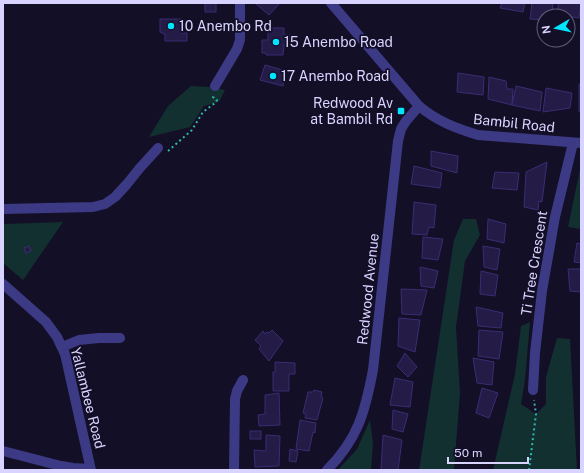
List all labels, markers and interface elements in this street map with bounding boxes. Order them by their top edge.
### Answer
north arrow [536,8,576,48]
place label: 10 Anembo Rd [179,18,272,34]
marker: 10 Anembo Rd [166,21,176,31]
text: N [540,24,553,35]
place label: 15 Anembo Road [284,34,393,50]
marker: 15 Anembo Road [271,37,281,47]
place label: 17 Anembo Road [281,68,389,84]
marker: 17 Anembo Road [268,71,278,81]
place label: Redwood Av at Bambil Rd [310,95,393,127]
marker: Redwood Av at Bambil Rd [396,106,406,116]
street label: Bambil Road [472,111,556,135]
street label: Ti Tree Crescent [518,209,550,317]
street label: Redwood Avenue [354,232,382,346]
street label: Yallambee Road [68,346,108,450]
scale bar [448,439,528,465]
text: 50 m [454,446,482,460]

